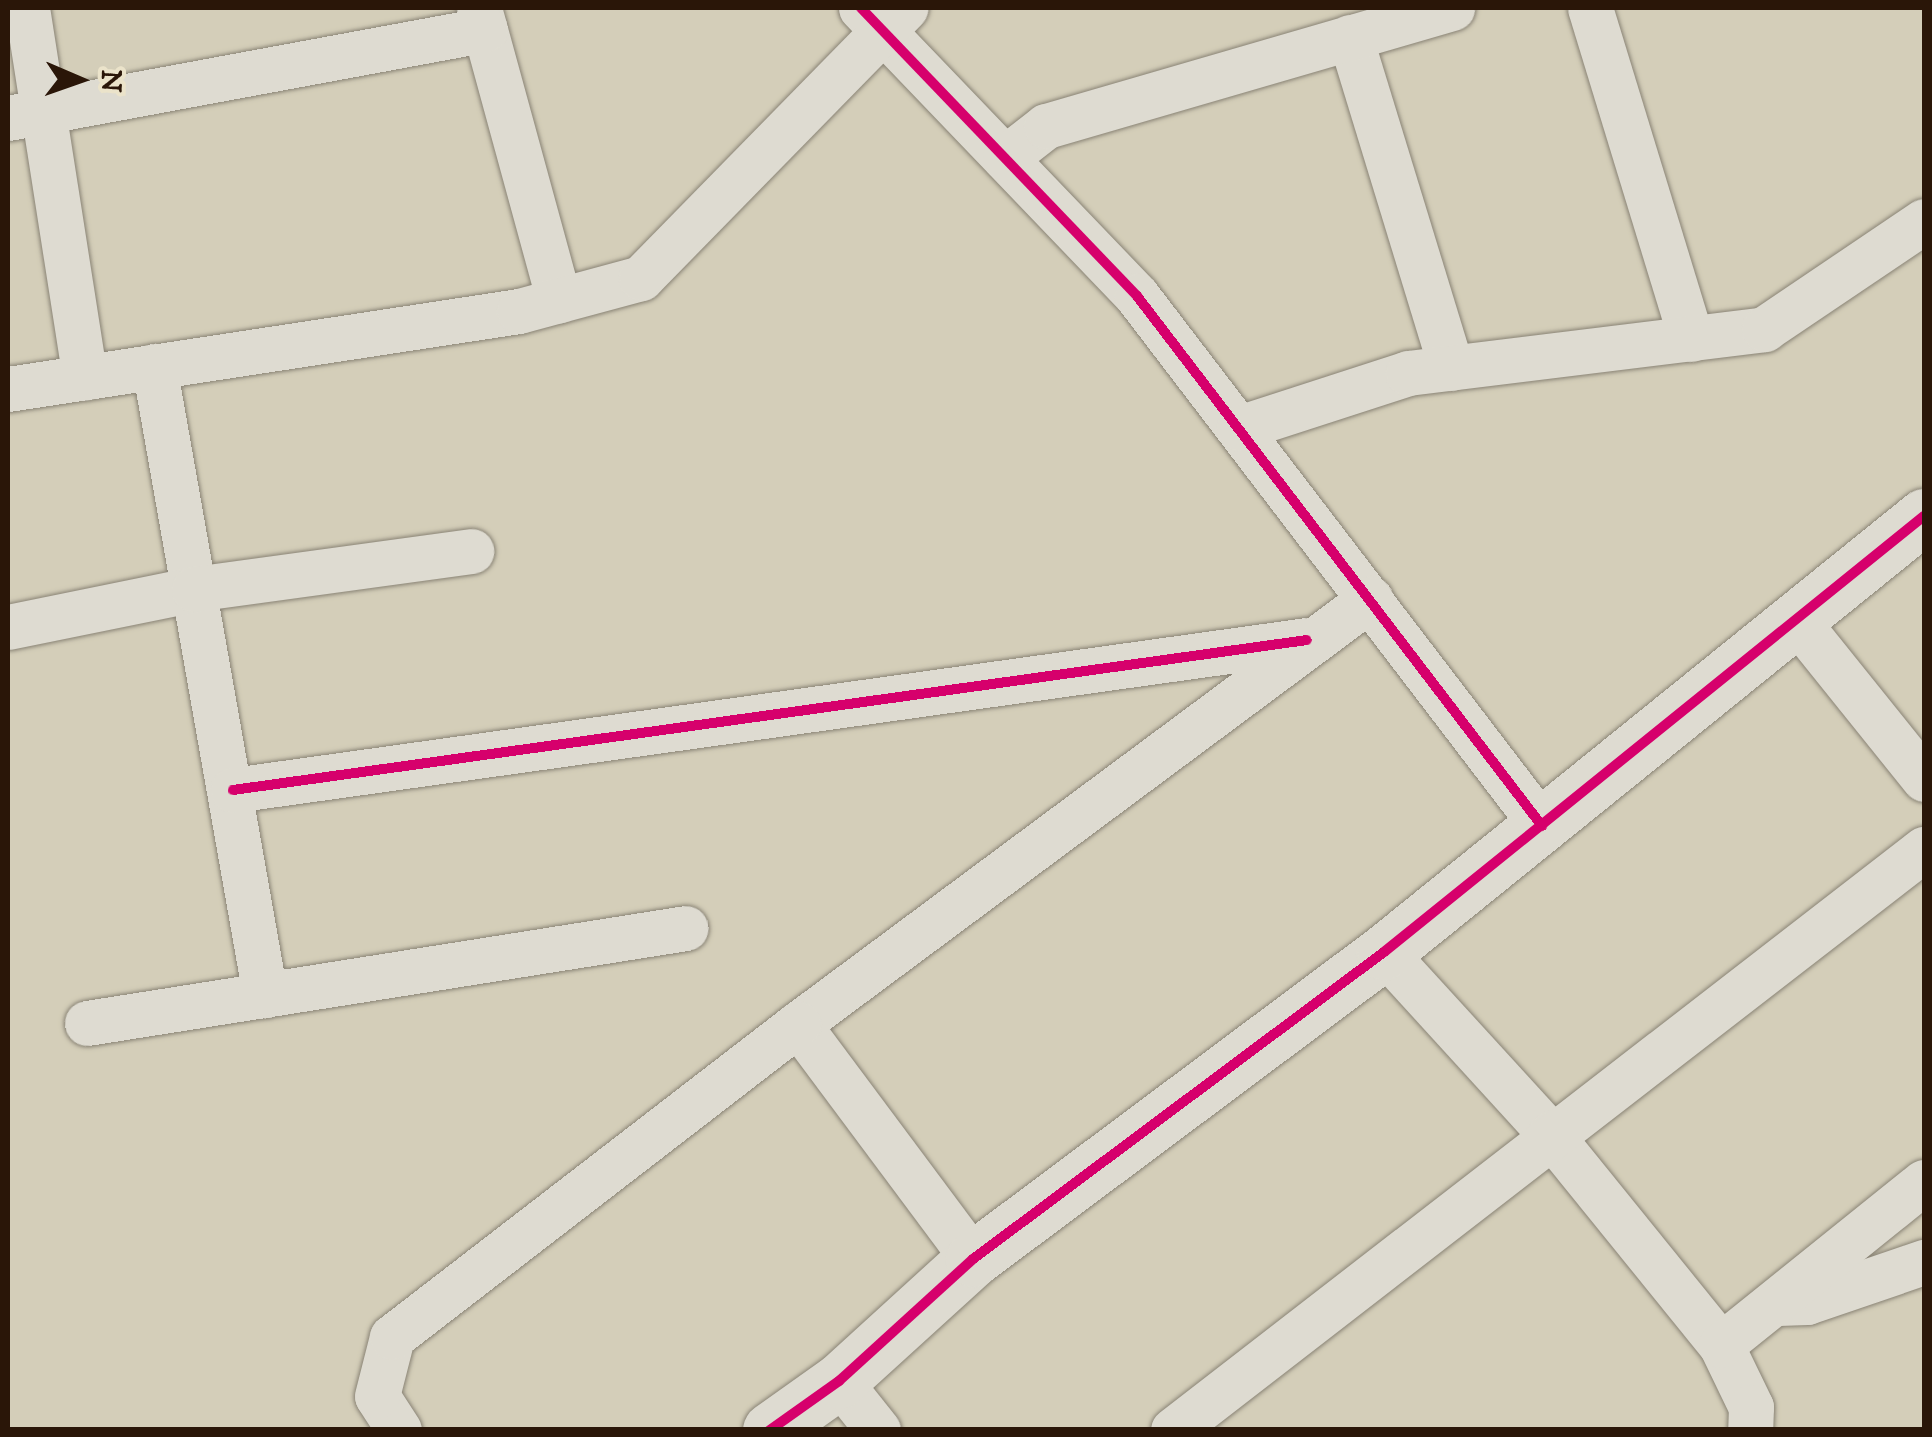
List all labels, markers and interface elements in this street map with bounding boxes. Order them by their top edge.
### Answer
north arrow [30,30,130,130]
text: N [93,69,128,93]

